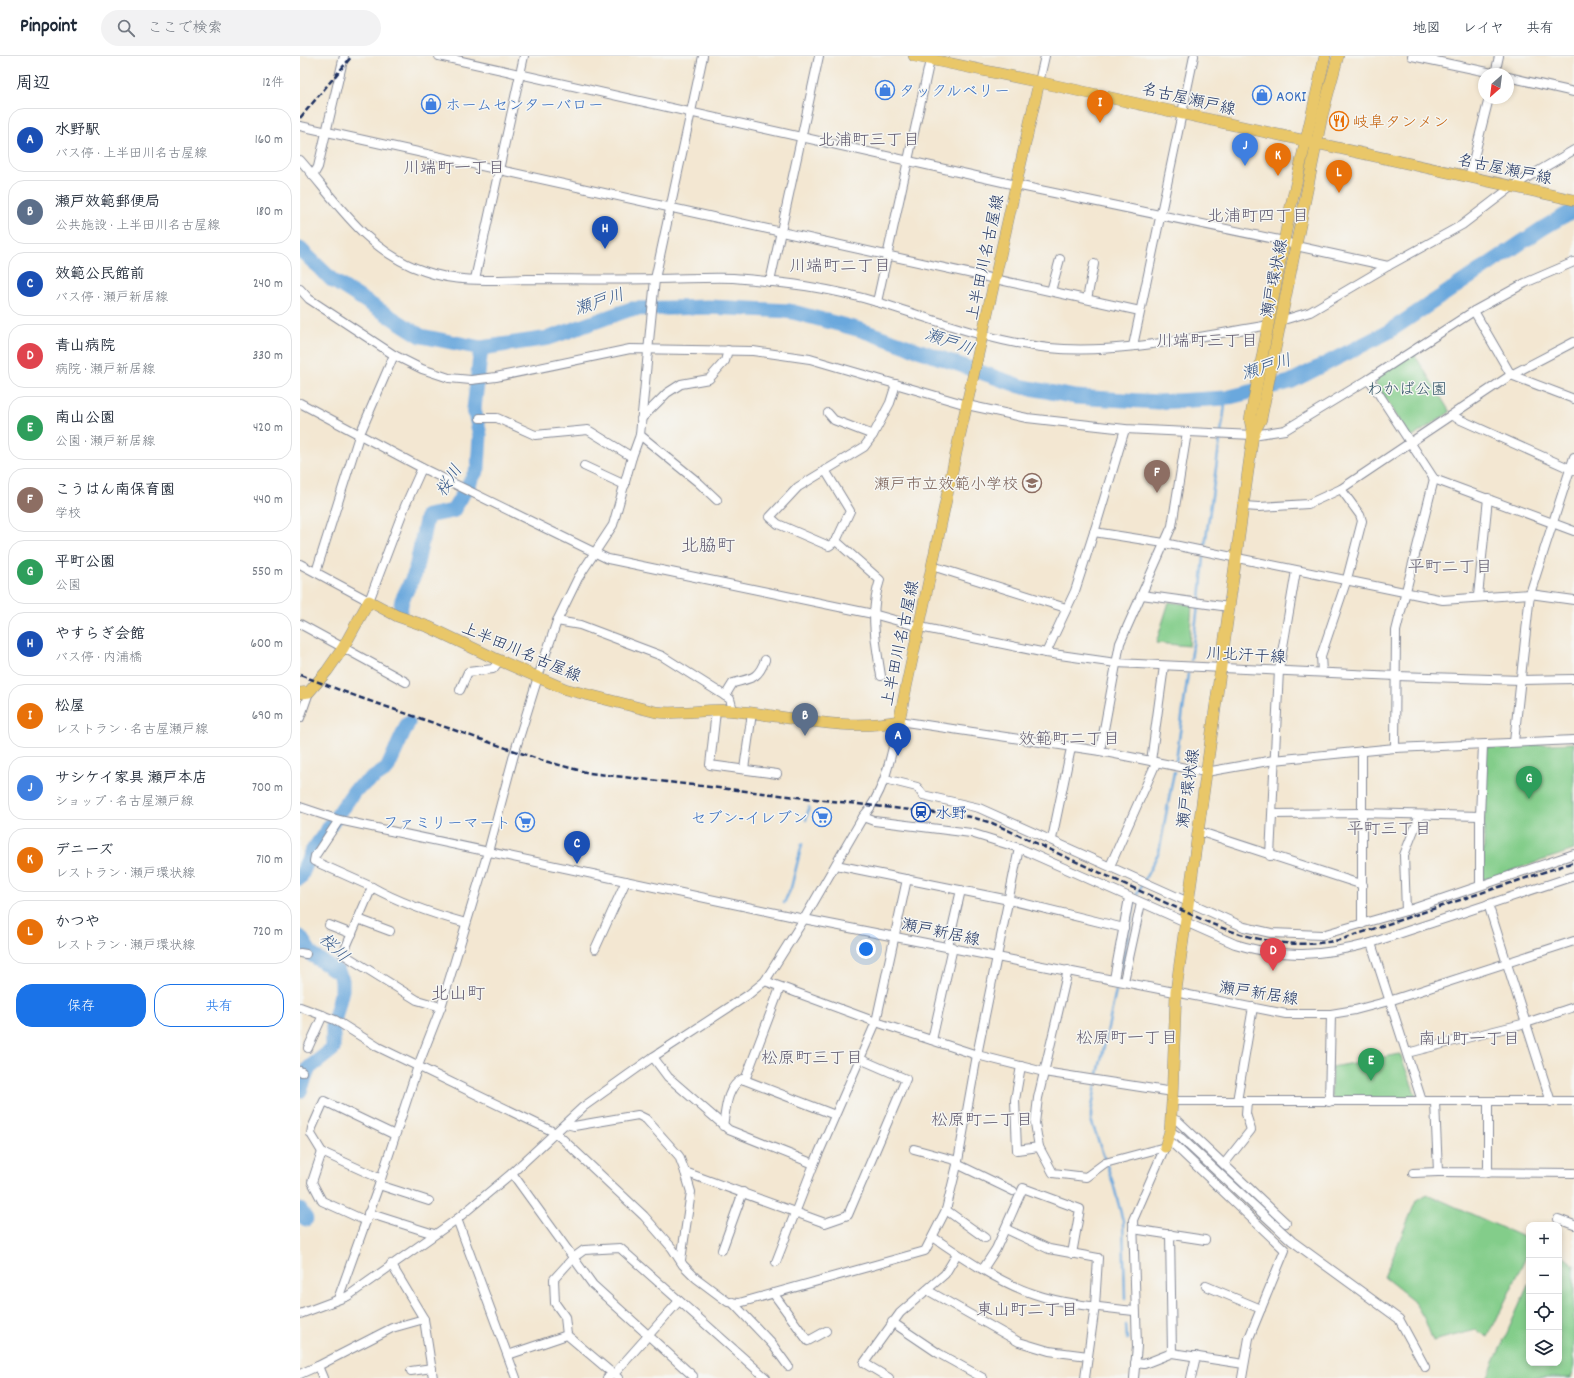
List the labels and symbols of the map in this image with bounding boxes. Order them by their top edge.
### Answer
north arrow [1478,68,1514,104]
street label: 名古屋瀬戸線 [1139,78,1238,122]
shop icon: タックルベリー [874,79,896,101]
place label: タックルベリー [899,81,1010,104]
shop icon: AOKI [1251,84,1273,106]
place label: AOKI [1276,86,1306,109]
pin: I [1087,90,1113,123]
shop icon: ホームセンターバロー [420,93,442,115]
place label: ホームセンターバロー [445,95,604,118]
restaurant icon: 岐阜タンメン [1328,110,1350,132]
place label: 岐阜タンメン [1353,112,1449,135]
district label: 北浦町三丁目 [818,130,920,154]
pin: J [1232,133,1258,166]
pin: K [1265,143,1291,176]
street label: 名古屋瀬戸線 [1455,149,1554,192]
district label: 川端町一丁目 [403,158,505,182]
pin: L [1326,160,1352,193]
street label: 上半田川名古屋線 [962,193,1011,323]
district label: 北浦町四丁目 [1207,206,1309,230]
pin: H [592,216,618,249]
street label: 瀬戸環状線 [1257,237,1294,320]
district label: 川端町二丁目 [789,256,891,280]
water label: 瀬戸川 [572,285,628,323]
water label: 瀬戸川 [921,324,977,363]
district label: 川端町三丁目 [1156,331,1258,355]
water label: 瀬戸川 [1239,350,1295,388]
park label: わかば公園 [1367,379,1447,402]
pin: F [1144,460,1170,493]
water label: 桜川 [431,461,470,502]
school or university icon: 瀬戸市立效範小学校 [1021,472,1043,494]
place label: 瀬戸市立效範小学校 [874,474,1018,497]
district label: 北脇町 [681,535,735,560]
district label: 平町二丁目 [1408,557,1493,581]
street label: 上半田川名古屋線 [877,579,926,709]
street label: 上半田川名古屋線 [458,618,584,689]
street label: 川北汗干線 [1205,643,1286,670]
pin: B [792,703,818,736]
pin: A [885,723,911,756]
district label: 效範町二丁目 [1018,729,1120,753]
street label: 瀬戸環状線 [1173,747,1206,830]
pin: G [1516,766,1542,799]
station icon: 水野 [910,801,932,823]
place label: 水野 [935,803,967,826]
supermarket icon: セブン-イレブン [811,806,833,828]
place label: セブン-イレブン [691,808,808,831]
supermarket icon: ファミリーマート [514,811,536,833]
place label: ファミリーマート [383,813,511,836]
district label: 平町三丁目 [1347,819,1432,843]
pin: C [564,831,590,864]
street label: 瀬戸新居線 [899,914,982,953]
water label: 桜川 [312,929,353,970]
pin: D [1260,938,1286,971]
your location [856,939,876,959]
street label: 瀬戸新居線 [1217,977,1300,1012]
district label: 北山町 [431,983,485,1008]
district label: 松原町一丁目 [1076,1028,1178,1052]
district label: 南山町一丁目 [1418,1029,1520,1053]
district label: 松原町三丁目 [761,1048,863,1072]
pin: E [1358,1048,1384,1081]
district label: 松原町二丁目 [931,1110,1033,1134]
district label: 東山町二丁目 [976,1300,1078,1324]

